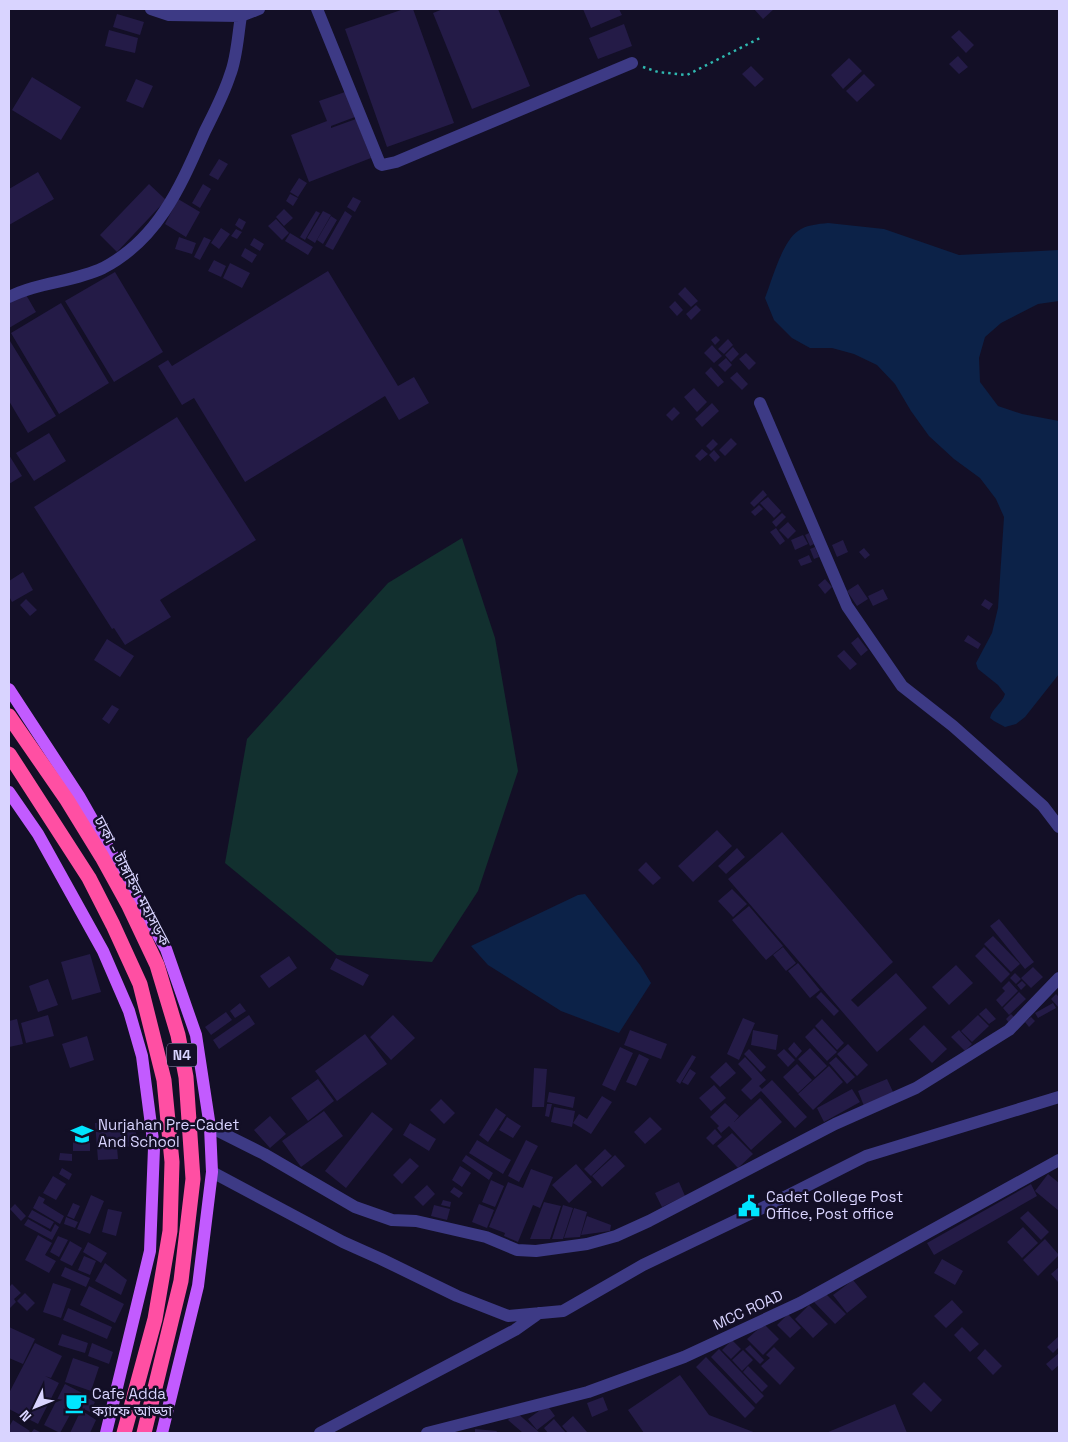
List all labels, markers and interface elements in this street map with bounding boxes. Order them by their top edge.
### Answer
street label: ঢাকা - টাঙ্গাইল মহাসড়ক [90,812,175,950]
road number: N4 [167,1044,197,1066]
place label: Nurjahan Pre-Cadet And School [98,1115,239,1151]
school or university icon: Nurjahan Pre-Cadet And School [69,1121,95,1147]
place label: Cadet College Post Office, Post office [766,1187,903,1223]
public building icon: Cadet College Post Office, Post office [736,1193,762,1219]
street label: MCC ROAD [710,1285,786,1334]
north arrow [10,1382,60,1432]
place label: Cafe Adda ক্যাফে আড্ডা [91,1384,173,1420]
cafe icon: Cafe Adda ক্যাফে আড্ডা [63,1390,89,1416]
text: N [16,1406,35,1425]

